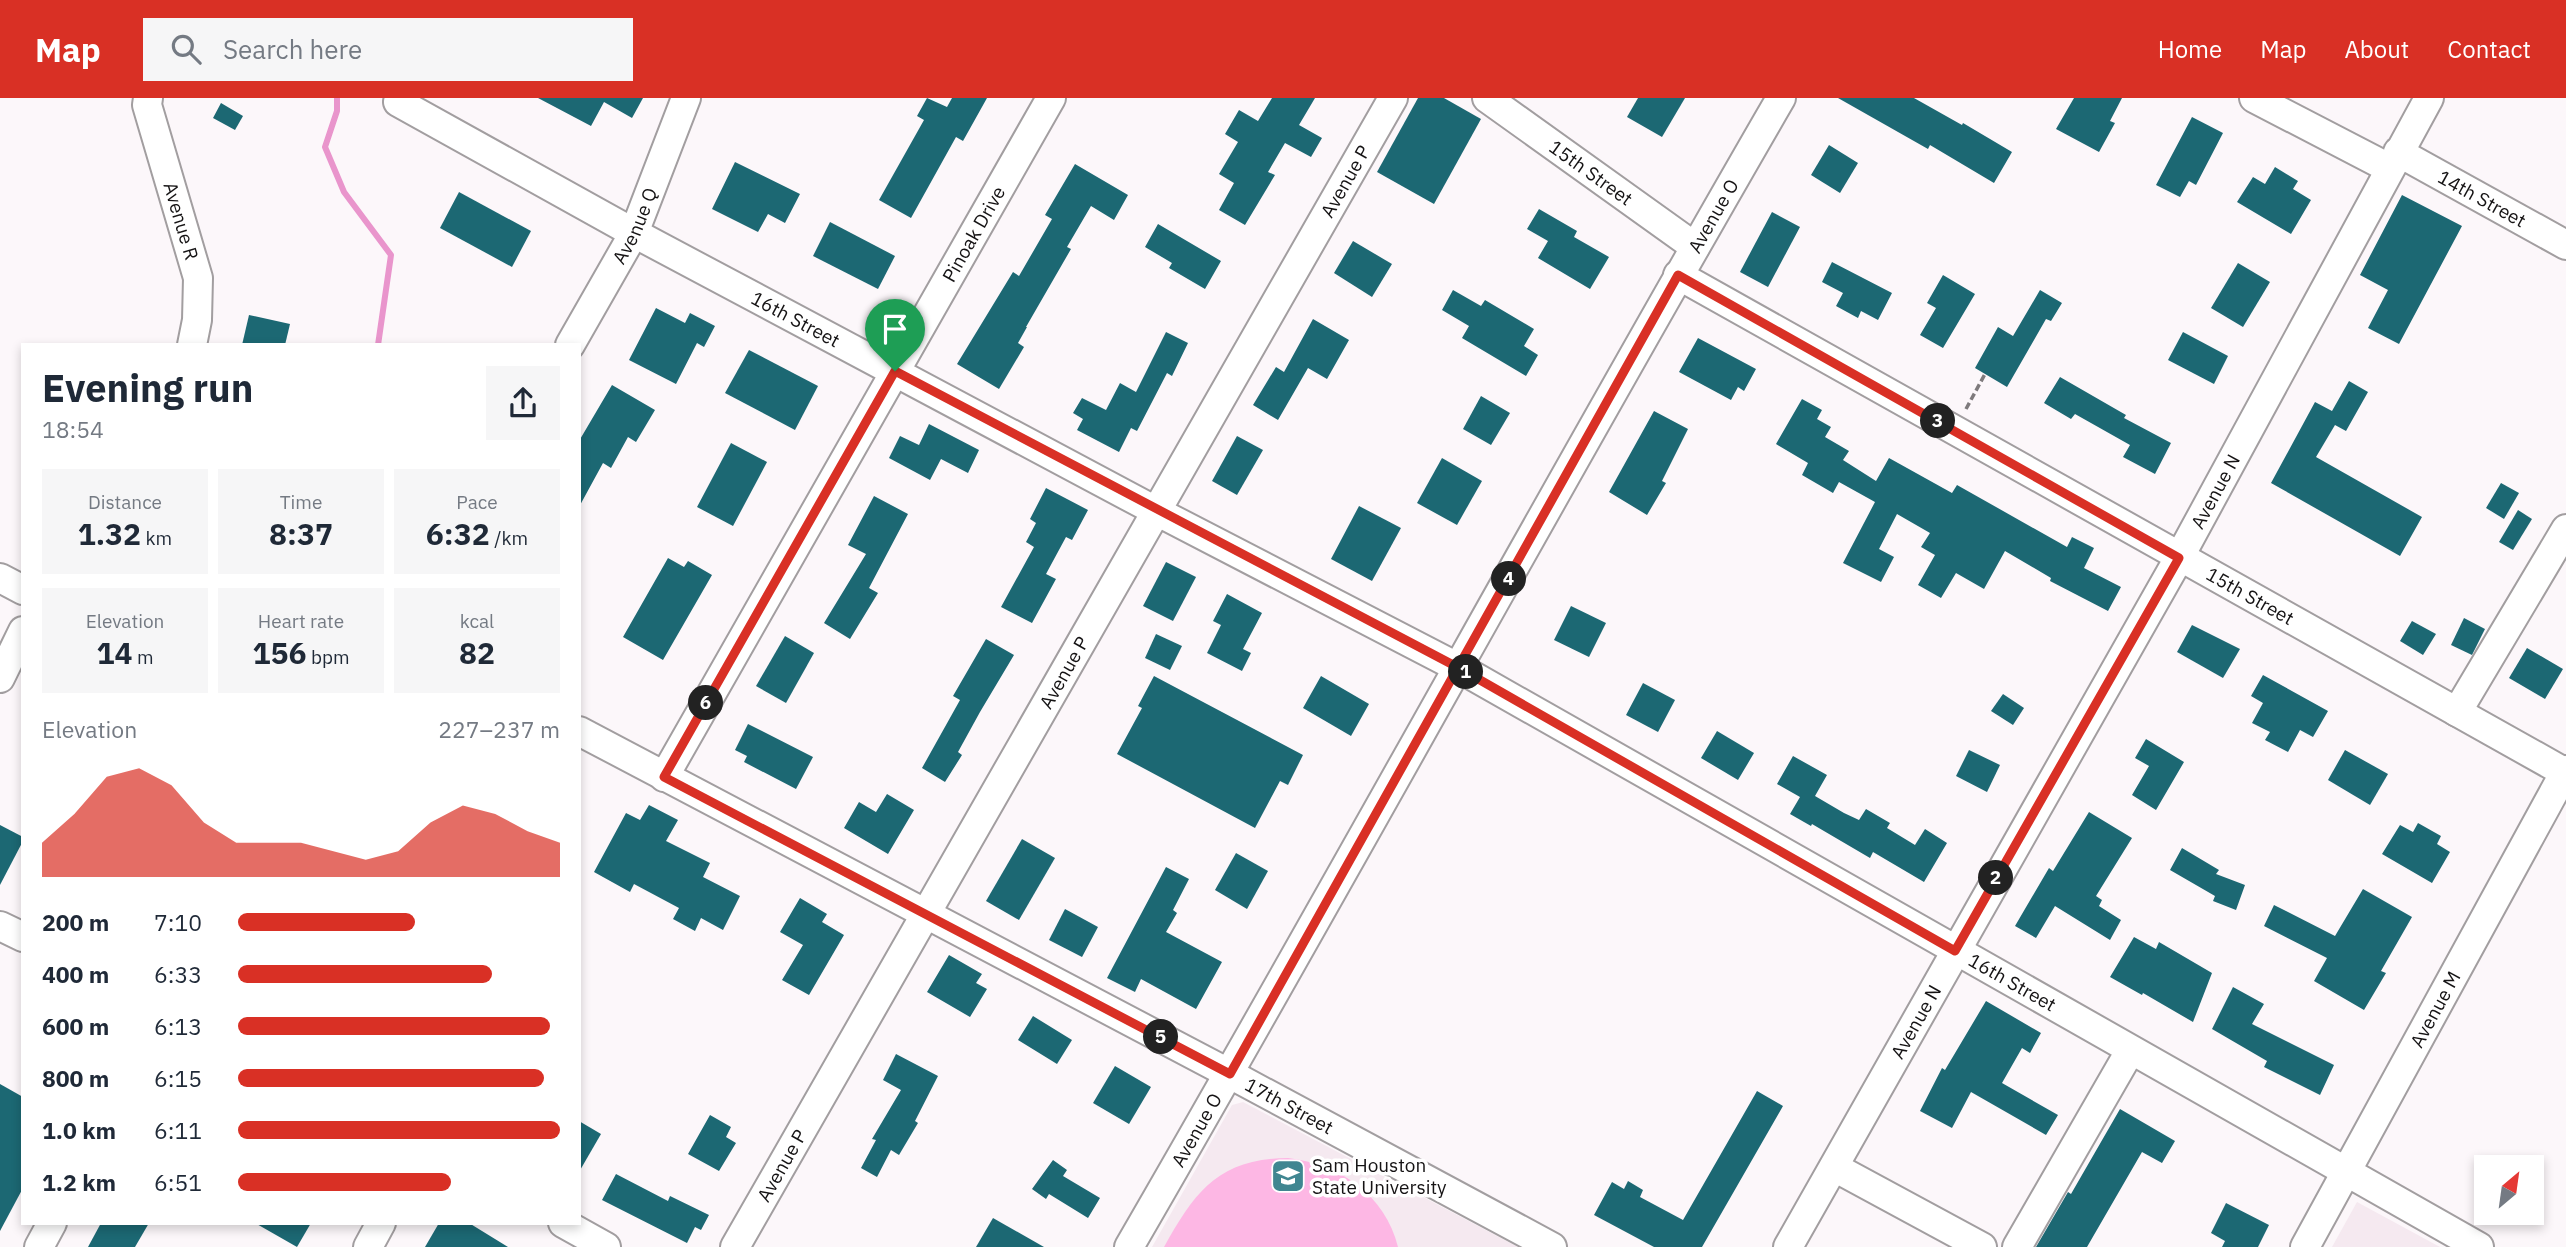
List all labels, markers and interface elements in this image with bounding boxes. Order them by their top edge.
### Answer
search box [143,18,633,81]
text: Map [35,28,101,71]
icon: search [167,30,205,68]
text: Search here [223,32,362,66]
text: Home [2158,33,2222,65]
text: Map [2260,33,2306,65]
text: About [2344,33,2409,65]
text: Contact [2447,33,2531,65]
street label: 15th Street [1545,135,1637,211]
street label: Avenue P [1315,141,1375,222]
street label: 14th Street [2434,165,2530,232]
street label: Avenue O [1682,175,1744,257]
street label: Avenue R [158,179,204,263]
street label: Pinoak Drive [937,182,1010,286]
street label: Avenue Q [607,184,662,268]
street label: 16th Street [747,286,844,352]
pin [865,299,925,371]
icon: arrive [876,310,914,348]
text: Evening run [42,363,253,412]
button: share [486,366,560,440]
pin: 3 [1920,404,1955,438]
text: 3 [1932,408,1943,432]
text: 18:54 [42,414,104,444]
street label: Avenue N [2185,450,2245,533]
text: Distance [88,490,162,514]
text: Time [280,490,322,514]
text: Pace [456,490,498,514]
text: 1.32 [78,514,141,553]
text: 8:37 [269,514,333,553]
text: 6:32 [426,514,490,553]
text: km [141,526,172,550]
text: /km [490,526,528,550]
pin: 4 [1492,561,1526,596]
street label: 15th Street [2202,562,2298,630]
text: 4 [1503,566,1514,590]
text: Elevation [86,609,164,633]
text: Heart rate [258,609,344,633]
text: kcal [460,609,494,633]
street label: Avenue P [1034,632,1094,713]
text: 14 [96,633,132,672]
text: 156 [252,633,306,672]
text: 82 [459,633,495,672]
text: m [132,645,154,669]
text: bpm [306,645,350,669]
pin: 1 [1448,654,1484,690]
text: 1 [1460,659,1471,683]
pin: 6 [688,686,724,720]
text: 6 [700,690,711,714]
text: Elevation [42,714,137,744]
text: 227–237 m [438,714,560,744]
pin: 2 [1979,860,2014,896]
text: 2 [1990,865,2001,889]
text: 200 m [42,907,109,937]
text: 7:10 [154,907,202,937]
street label: 16th Street [1964,948,2061,1017]
text: 400 m [42,959,109,989]
text: 6:33 [154,959,202,989]
street label: Avenue M [2405,967,2466,1052]
street label: Avenue N [1885,980,1946,1063]
text: 600 m [42,1011,109,1041]
text: 6:13 [154,1011,202,1041]
pin: 5 [1144,1020,1178,1054]
text: 5 [1155,1024,1166,1048]
text: 800 m [42,1063,109,1093]
text: 6:15 [154,1063,202,1093]
street label: 17th Street [1241,1072,1338,1139]
street label: Avenue O [1166,1089,1227,1171]
text: 1.0 km [42,1115,116,1145]
text: 6:11 [154,1115,202,1145]
street label: Avenue P [752,1125,812,1206]
place label: Sam Houston State University [1312,1153,1447,1199]
north arrow [2474,1155,2544,1225]
map controls [2474,1155,2544,1225]
school or university icon: Sam Houston State University [1269,1157,1307,1195]
text: 1.2 km [42,1167,116,1197]
text: 6:51 [154,1167,202,1197]

